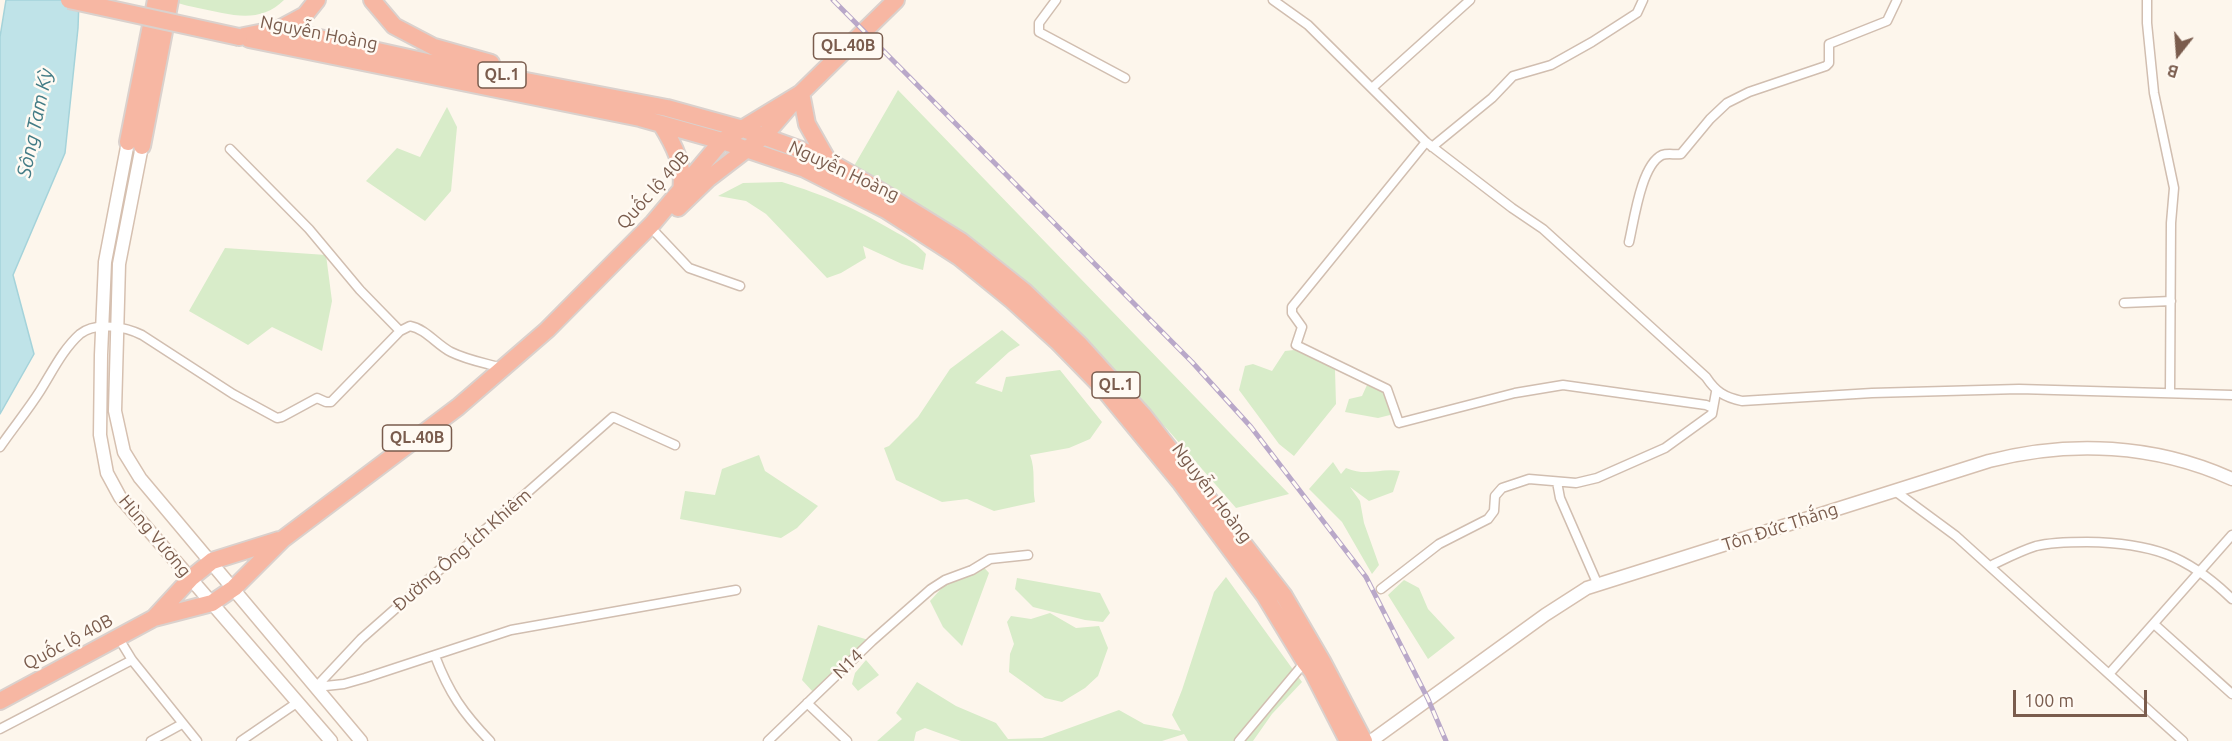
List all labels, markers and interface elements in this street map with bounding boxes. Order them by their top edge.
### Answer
street label: Nguyễn Hoàng [258,11,380,55]
north arrow [2148,24,2208,84]
road number: QL.40B [814,33,882,59]
text: B [2165,61,2180,81]
road number: QL.1 [478,62,526,88]
water label: Sông Tam Kỳ [12,66,58,180]
street label: Nguyễn Hoàng [785,136,903,206]
street label: Quốc lộ 40B [612,146,694,234]
road number: QL.1 [1092,372,1140,398]
road number: QL.40B [382,425,452,451]
street label: Nguyễn Hoàng [1167,439,1257,547]
street label: Đường Ông Ích Khiêm [388,484,536,616]
street label: Hùng Vương [114,491,196,581]
street label: Tôn Đức Thắng [1719,498,1841,556]
street label: Quốc lộ 40B [20,609,116,675]
street label: N14 [829,645,867,683]
scale bar [2016,678,2150,716]
text: 100 m [2024,690,2074,710]

